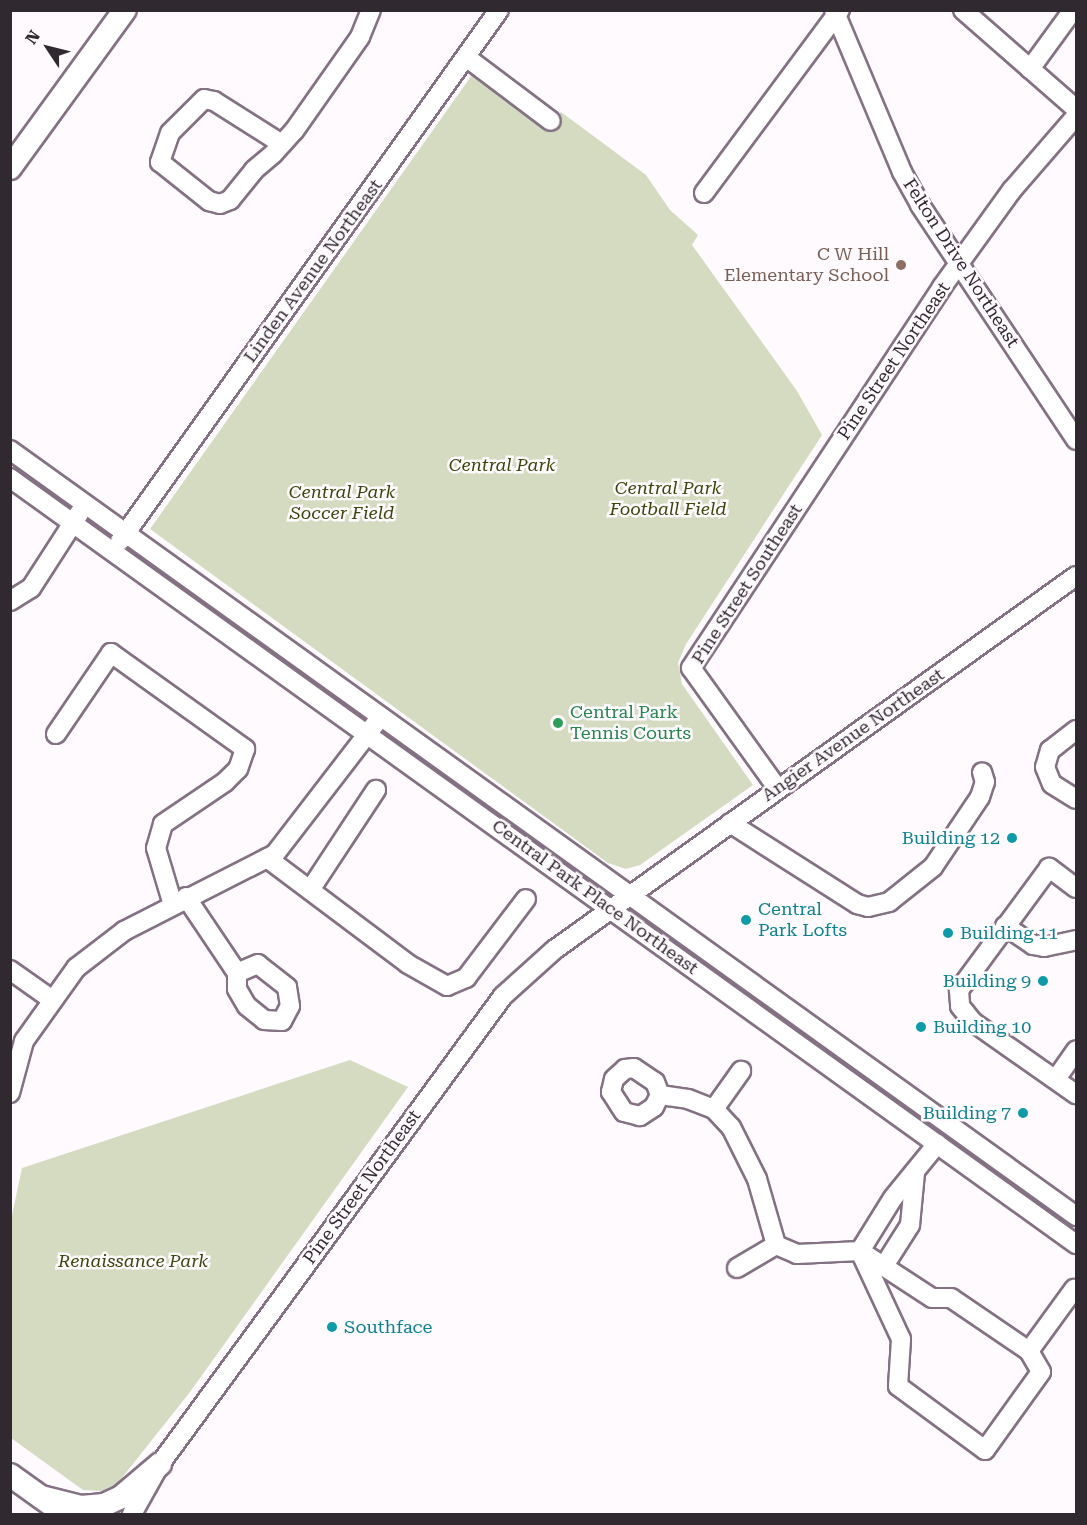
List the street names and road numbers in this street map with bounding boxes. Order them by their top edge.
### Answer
street label: Linden Avenue Northeast [239,175,387,367]
street label: Felton Drive Northeast [898,175,1024,351]
street label: Pine Street Northeast [833,278,955,444]
street label: Pine Street Southeast [687,500,807,668]
street label: Angier Avenue Northeast [758,664,948,806]
street label: Central Park Place Northeast [488,815,702,979]
street label: Pine Street Northeast [299,1106,425,1268]

